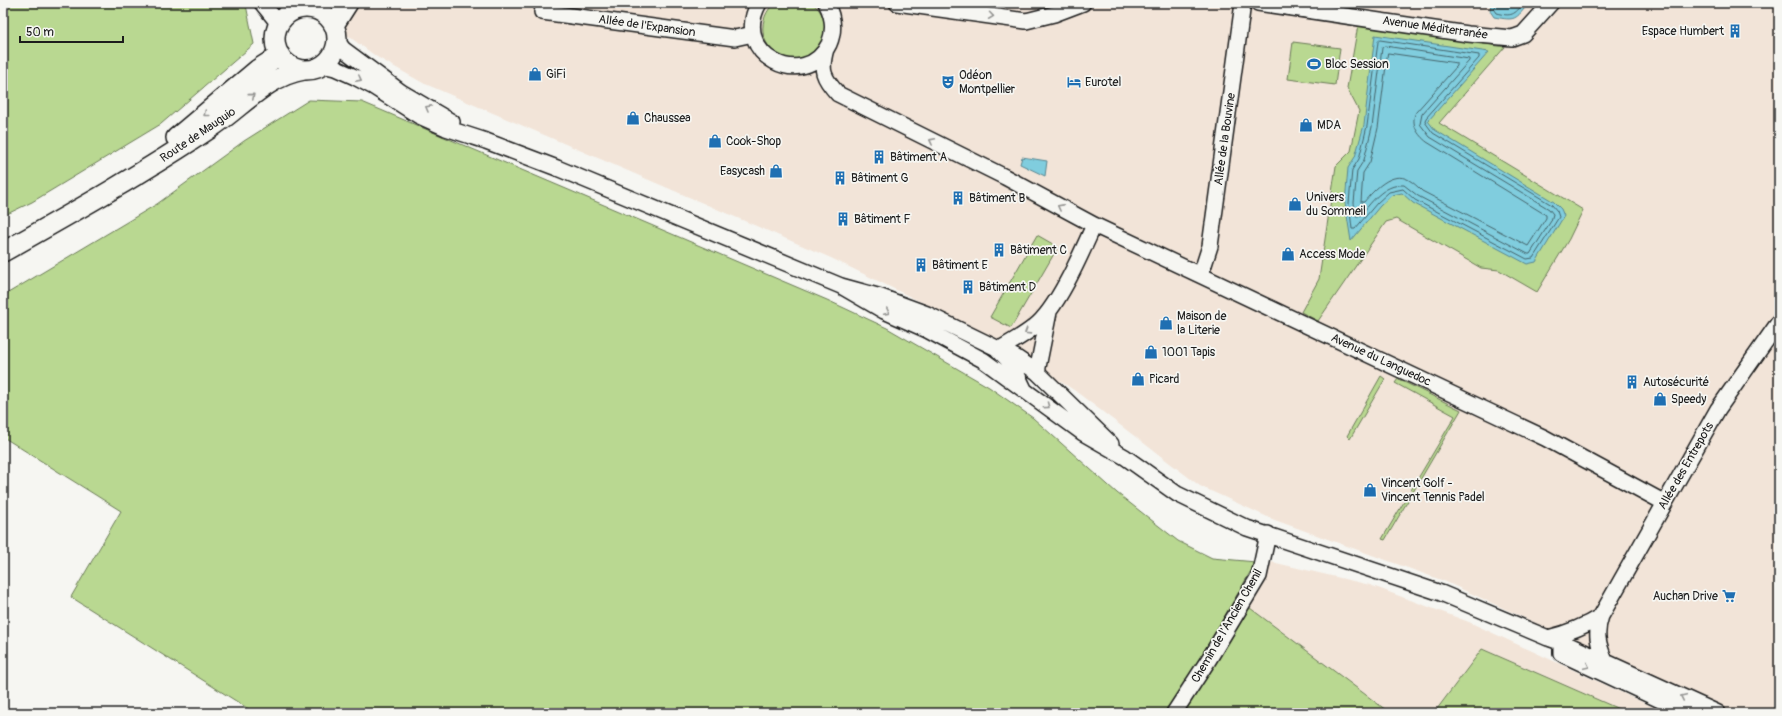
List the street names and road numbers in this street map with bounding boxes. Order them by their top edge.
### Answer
street label: Allée de l'Expansion [598,12,697,40]
street label: Avenue Méditerranée [1381,13,1489,43]
street label: Allée de la Bouvine [1211,92,1239,186]
street label: Route de Mauguio [157,104,239,166]
street label: Avenue du Languedoc [1328,330,1434,390]
street label: Allée des Entrepots [1655,419,1717,512]
street label: Chemin de l'Ancien Chenil [1188,566,1266,686]

